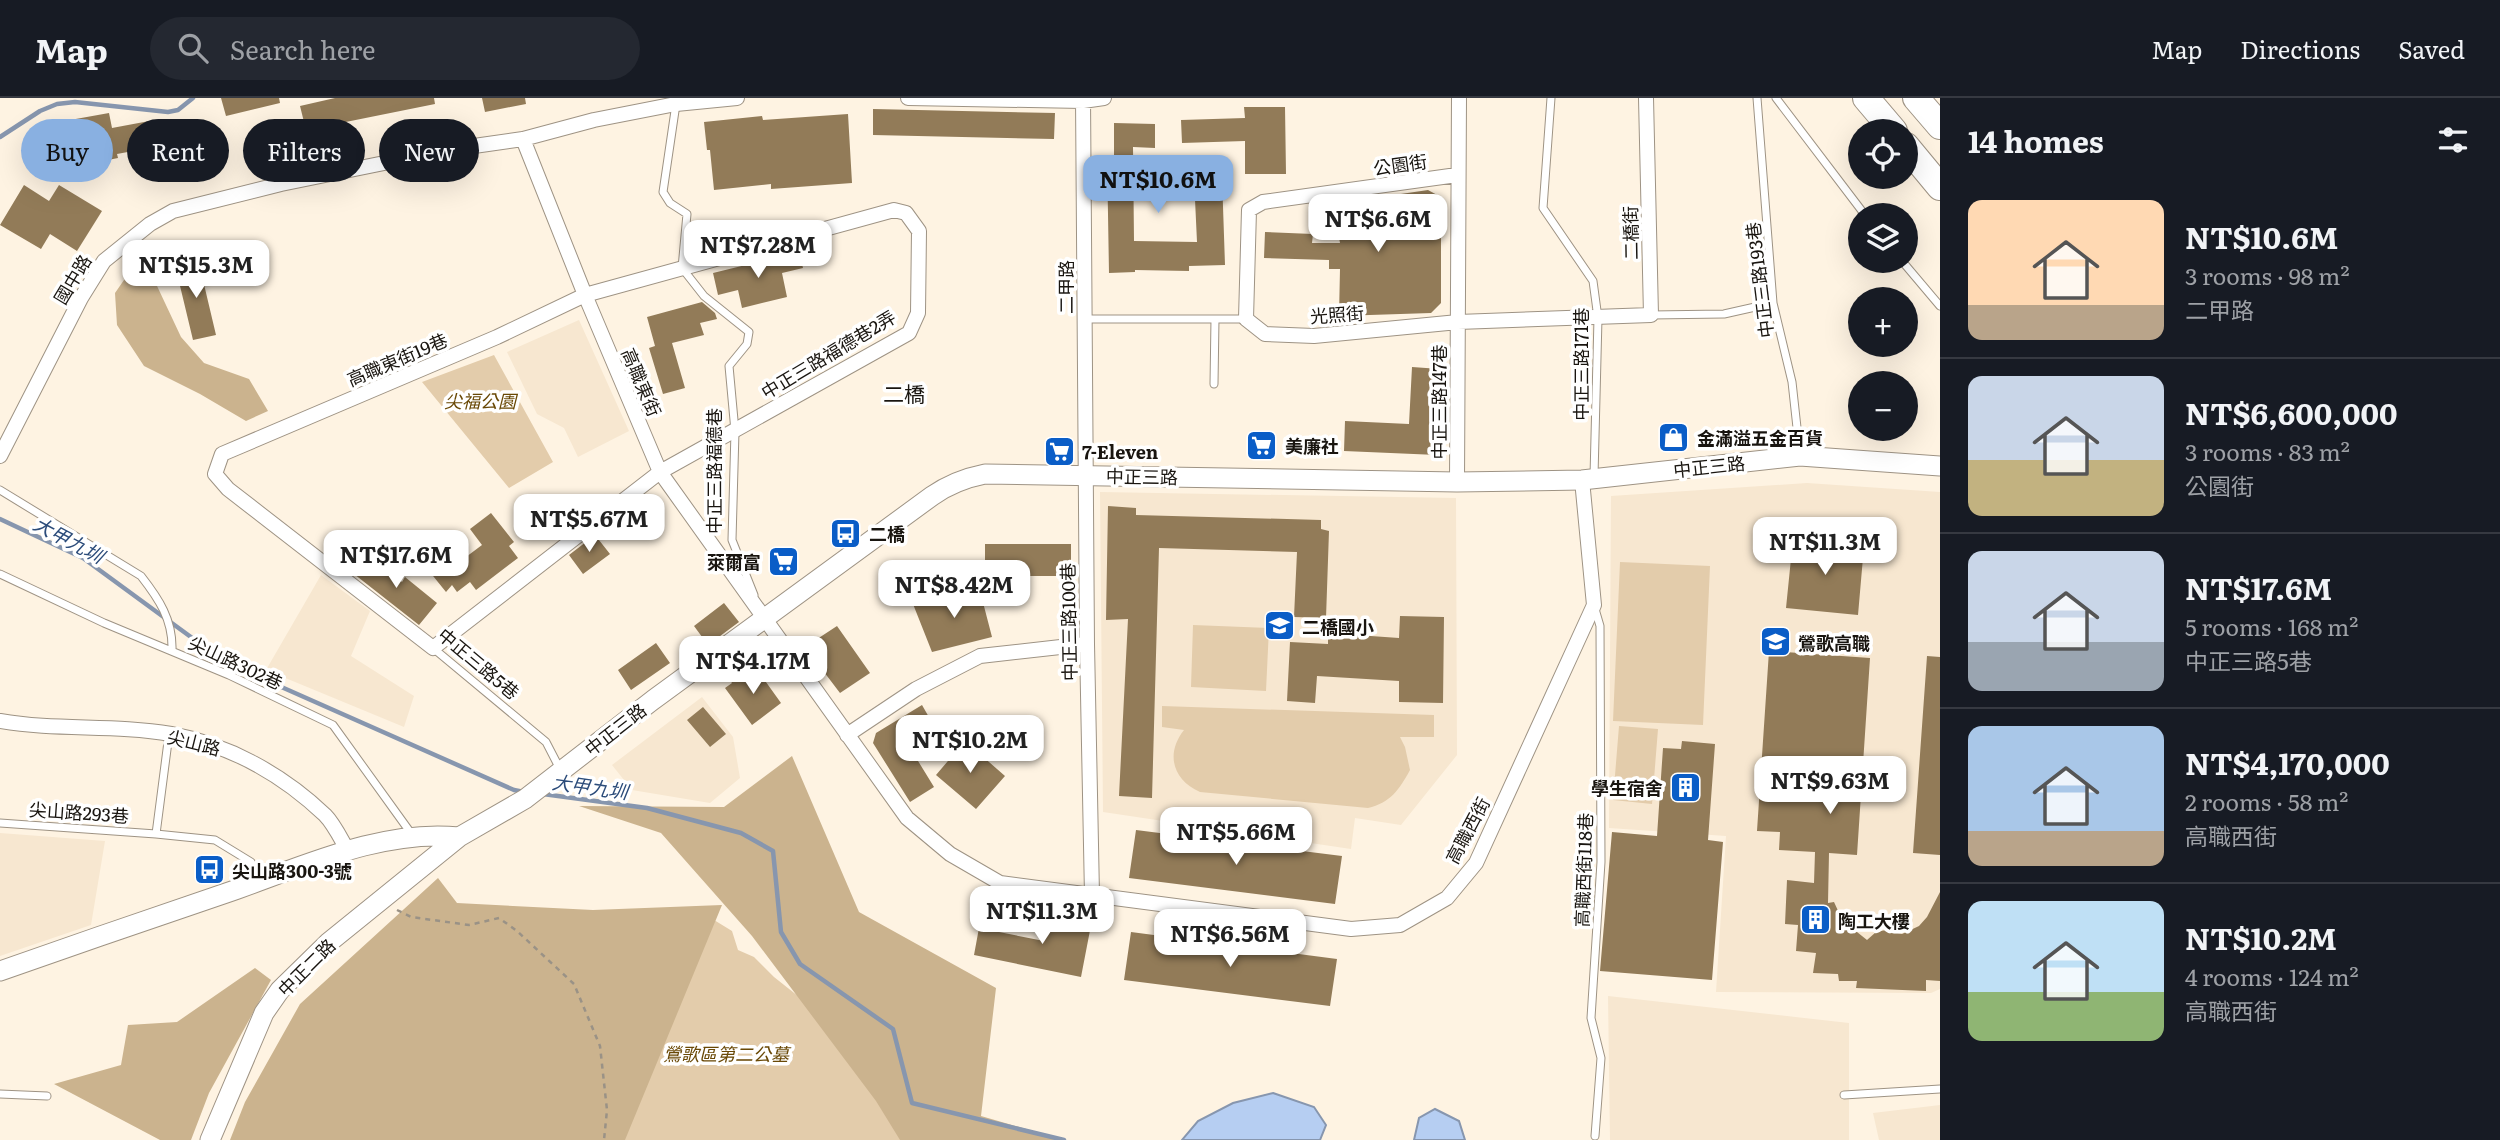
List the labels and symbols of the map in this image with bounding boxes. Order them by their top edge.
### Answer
street label: 公園街 [1371,147,1429,181]
pin: NT$10.6M [1086,156,1230,215]
pin: NT$6.6M [1313,194,1443,254]
street label: 二橋街 [1616,206,1644,260]
pin: NT$7.28M [686,220,830,280]
street label: 中正三路193巷 [1739,221,1779,339]
pin: NT$15.3M [124,240,268,300]
street label: 國中路 [47,249,97,309]
street label: 二甲路 [1052,260,1079,314]
street label: 光照街 [1309,299,1365,329]
street label: 中正三路福德巷2弄 [755,303,901,405]
street label: 中正三路171巷 [1567,307,1594,421]
street label: 高職東街19巷 [343,326,451,392]
street label: 高職東街 [616,344,668,420]
street label: 中正三路147巷 [1425,344,1452,460]
district label: 二橋 [883,377,925,408]
park label: 尖福公園 [444,387,519,414]
street label: 中正三路福德巷 [700,408,727,534]
shop icon: 金滿溢五金百貨 [1657,420,1691,454]
place label: 金滿溢五金百貨 [1697,424,1823,451]
supermarket icon: 美廉社 [1245,428,1279,462]
place label: 美廉社 [1285,432,1339,459]
supermarket icon: 7-Eleven [1042,434,1076,468]
place label: 7-Eleven [1082,438,1159,465]
street label: 中正三路 [1672,449,1746,483]
street label: 中正三路 [1106,462,1178,490]
pin: NT$5.67M [517,494,661,554]
water label: 大甲九圳 [29,509,112,571]
bus stop icon: 二橋 [829,516,863,550]
pin: NT$11.3M [1753,518,1897,577]
place label: 二橋 [869,520,905,547]
pin: NT$17.6M [324,531,468,590]
supermarket icon: 萊爾富 [767,544,801,578]
place label: 萊爾富 [707,548,761,575]
pin: NT$8.42M [882,560,1026,620]
street label: 中正三路100巷 [1053,563,1083,681]
school or university icon: 二橋國小 [1262,609,1296,643]
place label: 二橋國小 [1302,613,1374,640]
street label: 中正三路5巷 [432,621,526,705]
school or university icon: 鶯歌高職 [1758,625,1792,659]
street label: 尖山路302巷 [184,628,288,696]
place label: 鶯歌高職 [1798,629,1870,656]
pin: NT$4.17M [681,636,825,696]
street label: 中正三路 [578,696,652,762]
pin: NT$10.2M [898,716,1042,775]
street label: 尖山路 [165,722,223,762]
pin: NT$9.63M [1758,756,1902,816]
water label: 大甲九圳 [550,767,633,806]
building icon: 學生宿舍 [1669,770,1703,804]
place label: 學生宿舍 [1591,774,1663,801]
street label: 高職西街 [1438,792,1496,868]
street label: 尖山路293巷 [28,795,130,829]
pin: NT$5.66M [1164,808,1308,867]
street label: 高職西街118巷 [1568,812,1598,928]
bus stop icon: 尖山路300-3號 [192,853,226,887]
place label: 尖山路300-3號 [232,857,352,884]
pin: NT$11.3M [970,886,1114,946]
building icon: 陶工大樓 [1798,903,1832,937]
place label: 陶工大樓 [1838,907,1910,934]
pin: NT$6.56M [1158,910,1302,969]
street label: 中正二路 [271,932,341,1002]
park label: 鶯歌區第二公墓 [663,1040,792,1067]

